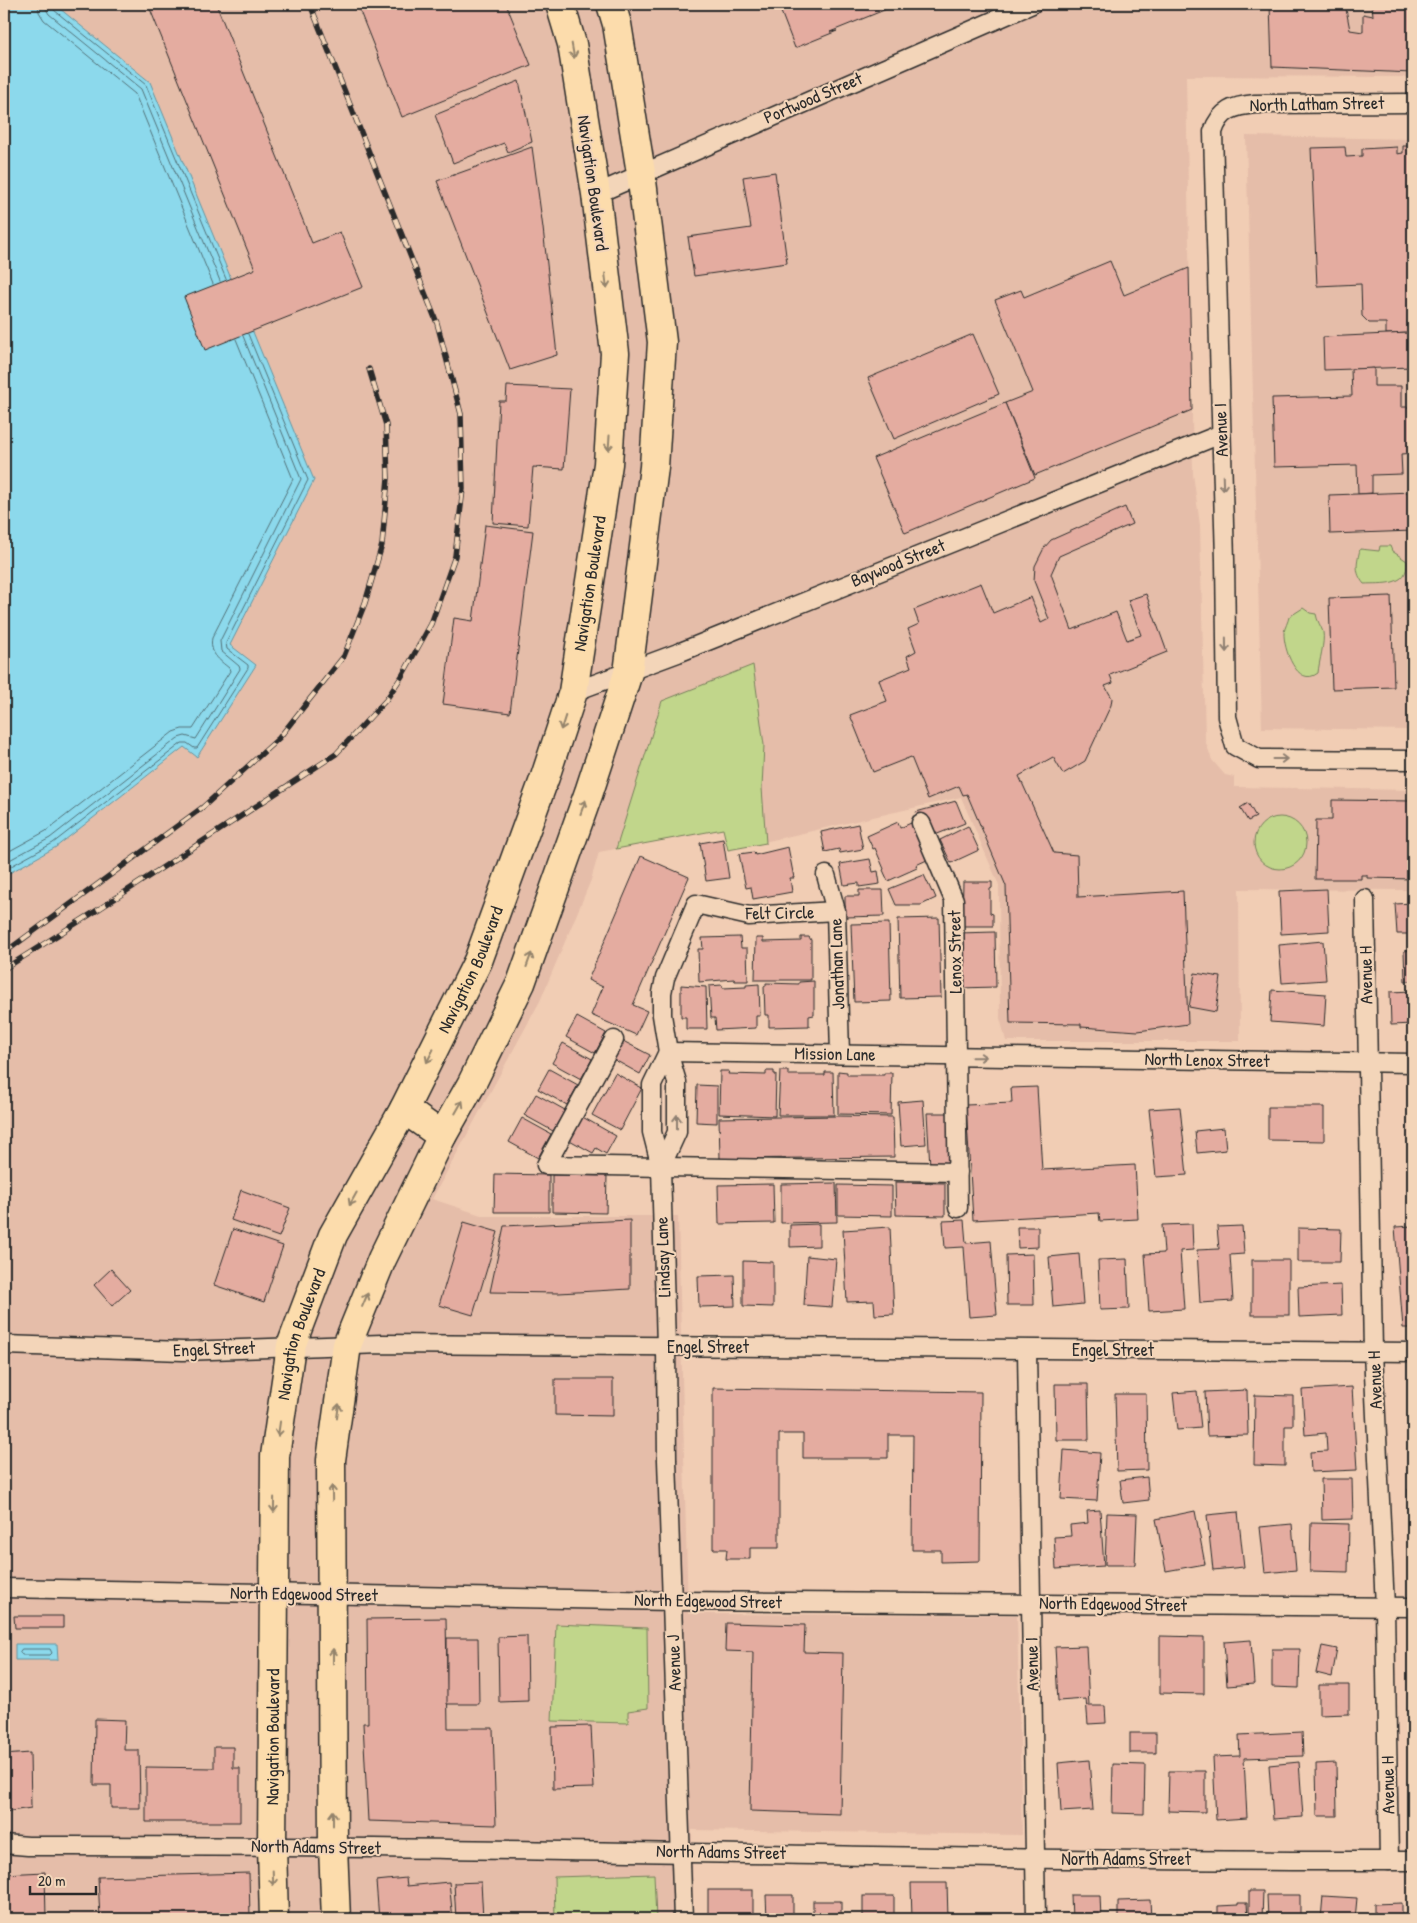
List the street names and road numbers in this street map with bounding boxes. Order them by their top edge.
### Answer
street label: Portwood Street [760,65,867,130]
street label: North Latham Street [1250,90,1385,117]
street label: Navigation Boulevard [572,114,615,252]
street label: Avenue I [1207,403,1234,457]
street label: Navigation Boulevard [566,514,612,653]
street label: Baywood Street [847,532,949,593]
street label: Felt Circle [744,899,815,926]
street label: Navigation Boulevard [431,903,509,1037]
street label: Lenox Street [941,909,968,994]
street label: Jonathan Lane [822,918,851,1010]
street label: Avenue H [1352,946,1379,1004]
street label: Mission Lane [794,1040,876,1067]
street label: North Lenox Street [1144,1046,1271,1073]
street label: Lindsay Lane [649,1216,676,1298]
street label: Navigation Boulevard [270,1265,331,1402]
street label: Engel Street [667,1334,750,1359]
street label: Engel Street [173,1335,256,1362]
street label: Engel Street [1072,1337,1155,1362]
street label: Avenue H [1361,1350,1388,1410]
street label: North Edgewood Street [230,1580,379,1607]
street label: North Edgewood Street [634,1587,783,1614]
street label: North Edgewood Street [1039,1590,1188,1617]
street label: Avenue J [660,1634,687,1692]
street label: Avenue I [1019,1637,1044,1691]
street label: Navigation Boulevard [259,1669,285,1805]
street label: Avenue H [1374,1756,1401,1814]
street label: North Adams Street [251,1833,382,1860]
street label: North Adams Street [656,1838,787,1865]
street label: North Adams Street [1061,1846,1192,1871]

